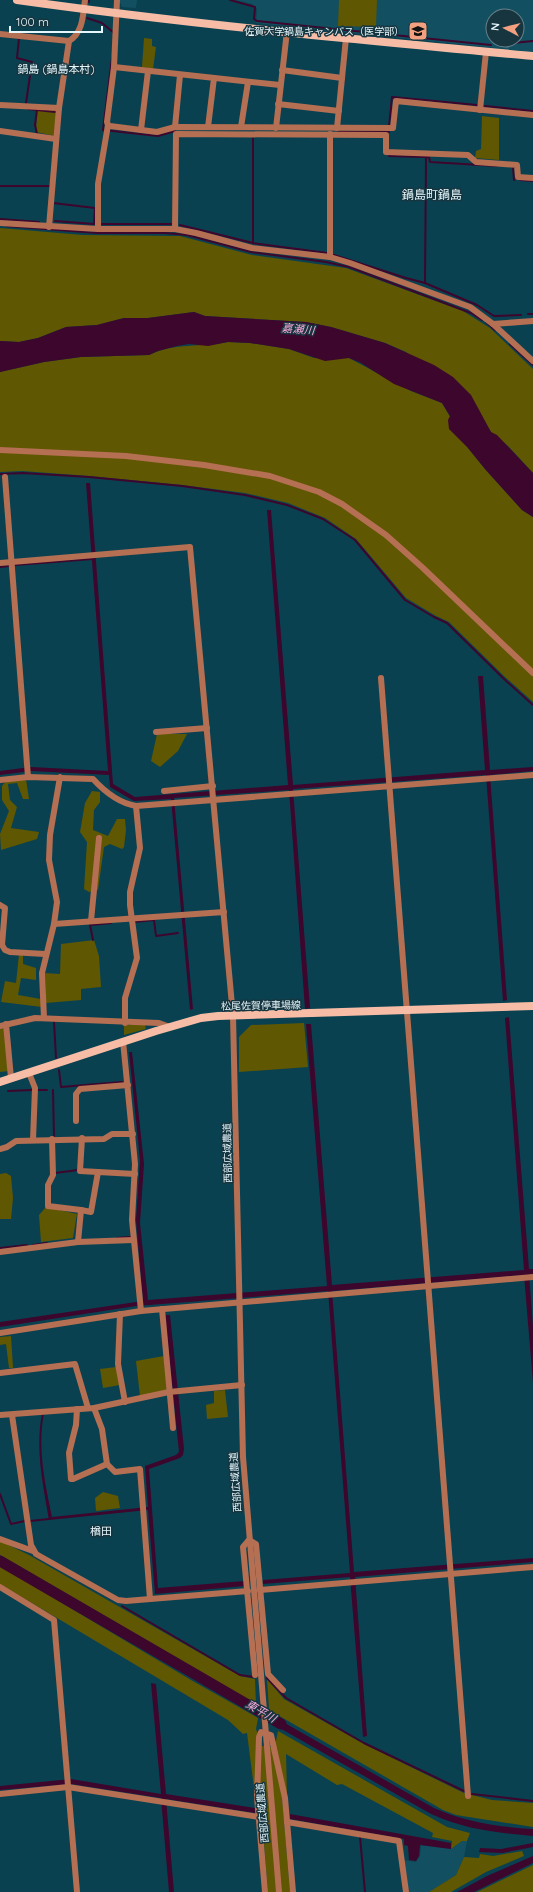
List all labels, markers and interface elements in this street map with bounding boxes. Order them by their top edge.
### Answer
scale bar [10,8,102,34]
north arrow [485,8,525,48]
text: 100 m [16,14,49,29]
school or university icon: 佐賀大学鍋島キャンパス（医学部） [407,20,429,42]
text: N [488,22,503,32]
place label: 佐賀大学鍋島キャンパス（医学部） [244,25,404,38]
district label: 鍋島 (鍋島本村) [17,62,95,76]
district label: 鍋島町鍋島 [402,187,462,202]
water label: 嘉瀬川 [281,321,316,337]
street label: 松尾佐賀停車場線 [221,998,301,1013]
street label: 西部広域農道 [220,1123,235,1183]
street label: 西部広域農道 [227,1452,244,1512]
district label: 楢田 [90,1524,112,1538]
water label: 東平川 [243,1697,280,1726]
street label: 西部広域農道 [253,1783,272,1843]

